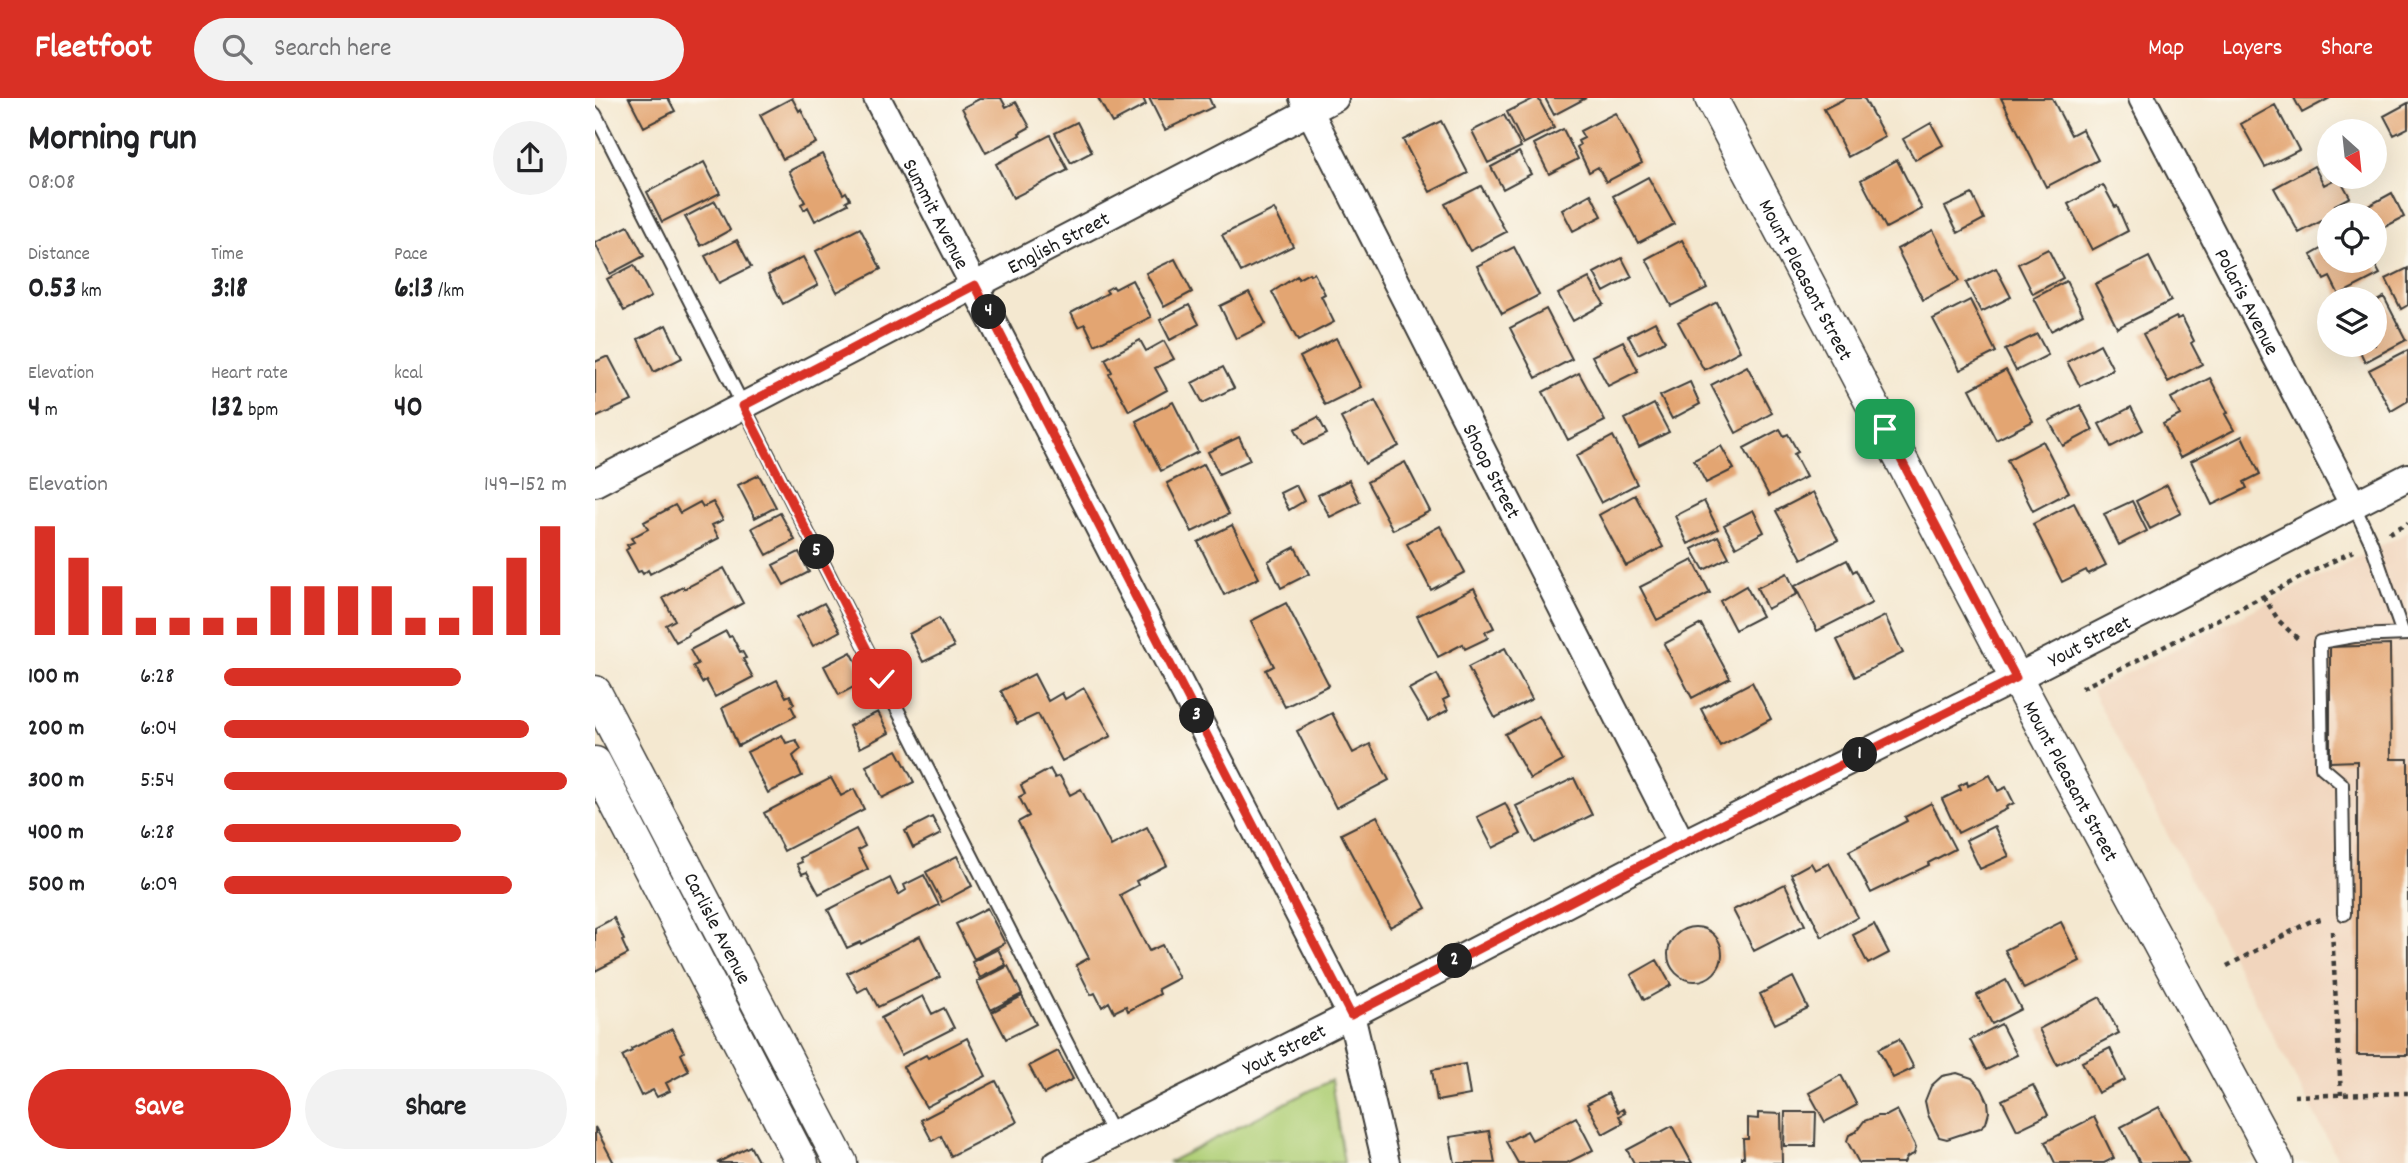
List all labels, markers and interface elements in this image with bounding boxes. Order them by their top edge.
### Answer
search box [194,18,684,81]
text: Fleetfoot [35,26,152,73]
icon: search [218,30,256,68]
text: Search here [274,31,391,68]
text: Map [2148,32,2184,66]
text: Layers [2222,32,2283,66]
text: Share [2321,32,2373,66]
text: Morning run [28,113,197,168]
north arrow [2317,119,2387,189]
map controls [2317,119,2387,357]
button: share [493,121,567,195]
street label: Summit Avenue [893,154,975,276]
text: 08:08 [28,167,75,200]
street label: Mount Pleasant Street [1749,195,1859,367]
button: locate [2317,203,2387,273]
street label: English Street [1003,206,1116,284]
text: Distance [28,242,90,269]
text: Time [211,242,244,269]
text: Pace [394,242,428,269]
street label: Polaris Avenue [2205,244,2285,361]
text: 0.53 [28,269,77,312]
text: 3:18 [211,269,248,312]
text: 6:13 [394,269,434,312]
text: km [77,279,102,306]
text: /km [434,279,464,306]
button: layers [2317,287,2387,357]
pin: 4 [971,294,1007,330]
text: 4 [985,298,992,325]
text: Elevation [28,361,94,388]
text: Heart rate [211,361,288,388]
text: kcal [394,361,423,388]
text: 4 [28,388,40,431]
text: 132 [211,388,244,431]
text: 40 [394,388,423,431]
text: m [40,398,58,425]
text: bpm [244,398,278,425]
pin [1855,399,1915,459]
icon: arrive [1866,410,1904,448]
street label: Shoop Street [1453,419,1527,525]
text: Elevation [28,469,108,502]
text: 149–152 m [484,469,567,502]
pin: 5 [799,534,835,570]
text: 5 [812,538,821,565]
street label: Yout Street [2044,609,2138,677]
pin [852,649,912,709]
icon: check [863,660,901,698]
text: 100 m [28,661,79,694]
text: 6:28 [140,661,174,694]
street label: Mount Pleasant Street [2013,696,2124,868]
pin: 3 [1179,698,1215,734]
text: 3 [1192,702,1201,729]
text: 200 m [28,713,84,746]
text: 6:04 [140,713,177,746]
pin: 1 [1843,738,1877,772]
text: 1 [1857,741,1862,768]
text: 300 m [28,765,84,798]
text: 5:54 [140,765,175,798]
text: 400 m [28,817,84,850]
text: 6:28 [140,817,174,850]
street label: Carlisle Avenue [674,868,757,990]
text: 500 m [28,869,85,902]
text: 6:09 [140,869,178,902]
pin: 2 [1437,944,1473,978]
text: 2 [1450,947,1459,974]
street label: Yout Street [1238,1018,1332,1085]
button: Save [28,1069,291,1149]
button: Share [305,1069,567,1149]

